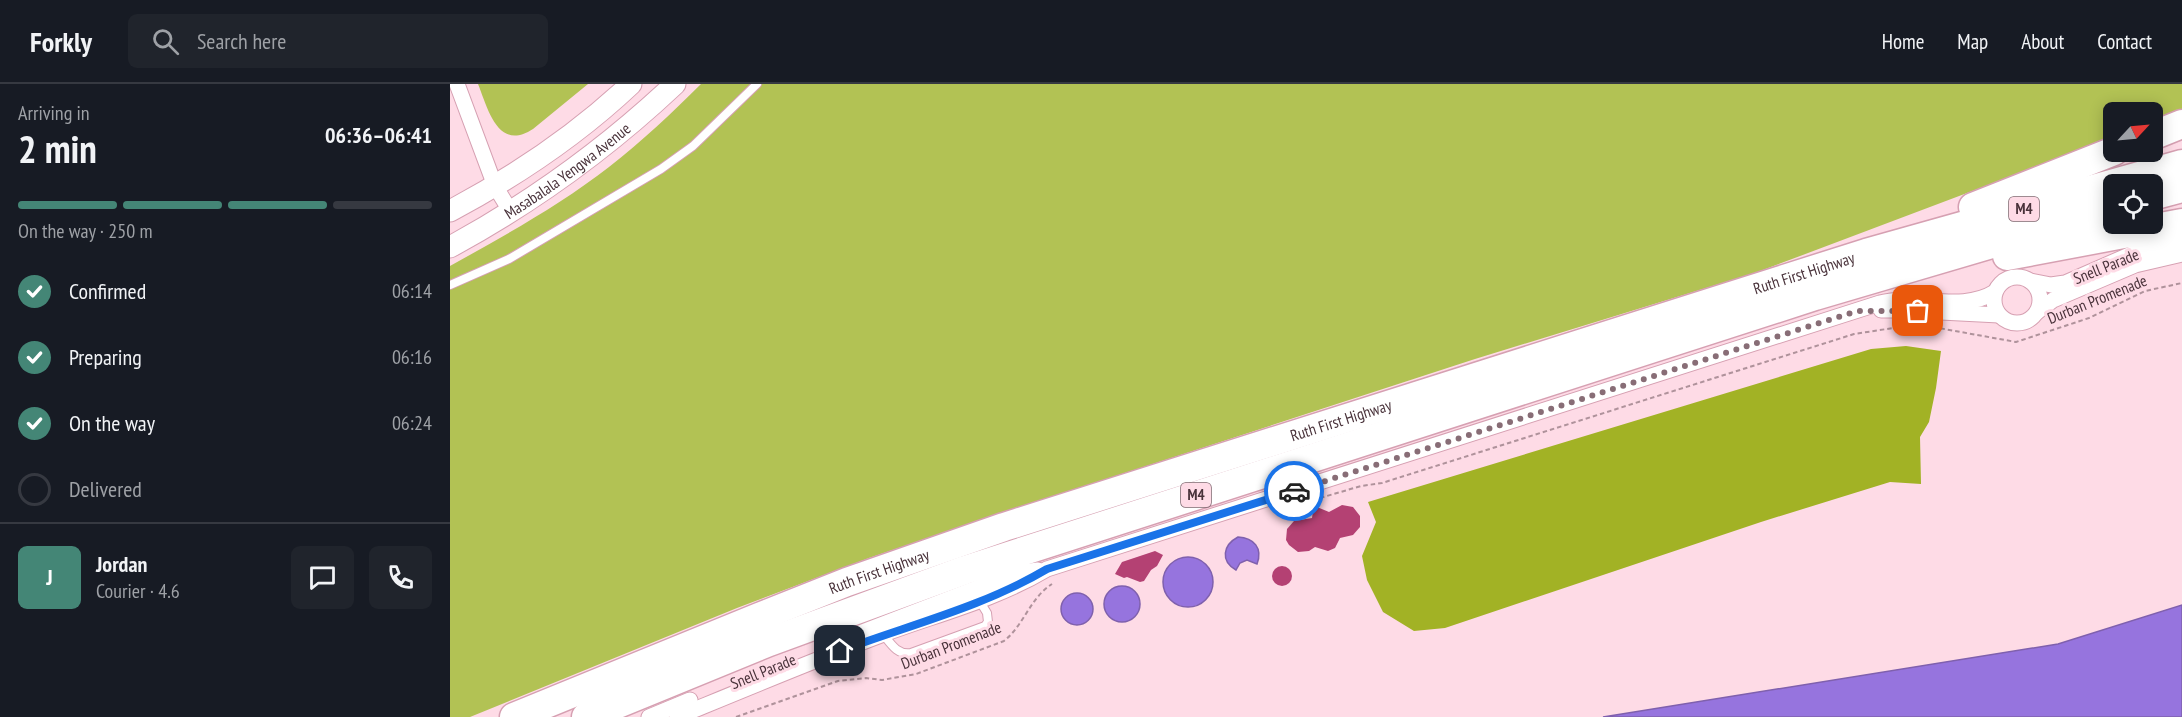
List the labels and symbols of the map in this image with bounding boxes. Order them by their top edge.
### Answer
north arrow [2103,102,2163,162]
street label: Masabalala Yengwa Avenue [500,118,634,223]
road number: M4 [2009,197,2039,221]
street label: Snell Parade [2070,244,2142,288]
street label: Ruth First Highway [1751,247,1857,298]
street label: Durban Promenade [2044,270,2150,328]
pin [1892,285,1943,336]
street label: Ruth First Highway [1288,395,1394,445]
courier [1264,461,1324,521]
road number: M4 [1181,483,1211,507]
street label: Ruth First Highway [826,544,932,598]
street label: Durban Promenade [898,617,1004,673]
pin [814,625,865,676]
street label: Snell Parade [727,649,799,693]

